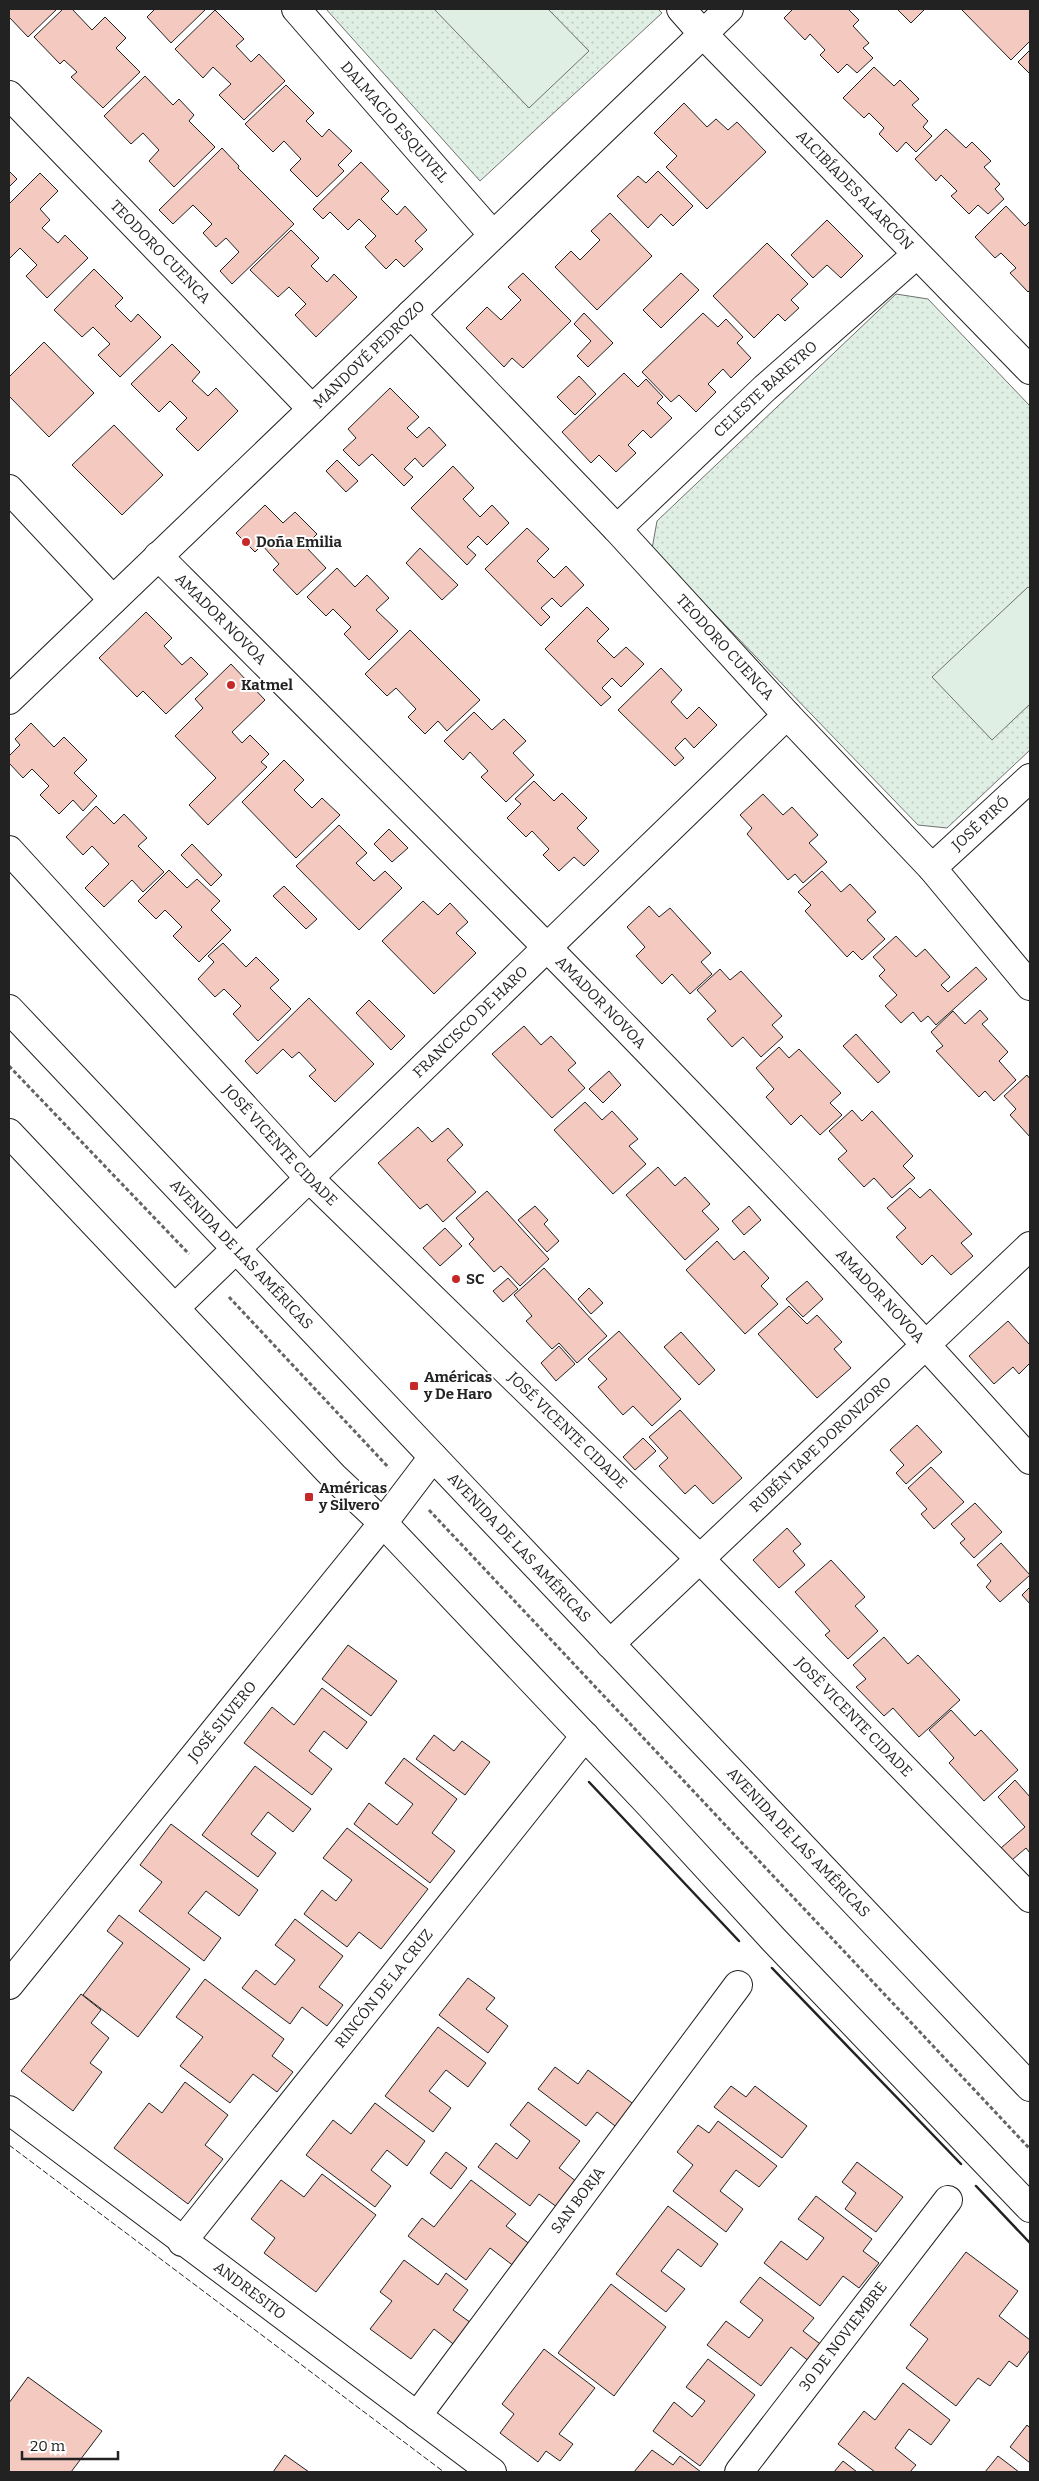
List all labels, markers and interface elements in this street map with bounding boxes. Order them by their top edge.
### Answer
street label: DALMACIO ESQUIVEL [337,58,452,186]
street label: ALCIBÍADES ALARCÓN [793,126,917,254]
street label: TEODORO CUENCA [107,197,214,307]
street label: MANDOVÉ PEDROZO [310,297,429,412]
street label: CELESTE BAREYRO [710,337,821,441]
place label: Doña Emilia [256,533,342,551]
marker: Doña Emilia [240,536,252,548]
street label: AMADOR NOVOA [172,570,271,669]
street label: TEODORO CUENCA [673,591,778,704]
place label: Katmel [241,676,293,694]
marker: Katmel [225,679,237,691]
street label: JOSÉ PIRÓ [947,792,1013,855]
street label: AMADOR NOVOA [552,953,650,1053]
street label: FRANCISCO DE HARO [409,962,532,1081]
street label: JOSÉ VICENTE CIDADE [218,1080,341,1210]
street label: AVENIDA DE LAS AMÉRICAS [166,1176,317,1333]
street label: AMADOR NOVOA [832,1245,928,1347]
place label: SC [466,1270,485,1288]
marker: SC [450,1273,462,1285]
street label: JOSÉ VICENTE CIDADE [504,1367,631,1492]
place label: Américas y De Haro [423,1368,492,1403]
street label: RUBÉN TAPE DORONZORO [746,1373,895,1516]
marker: Américas y De Haro [408,1380,420,1392]
street label: AVENIDA DE LAS AMÉRICAS [444,1469,594,1626]
place label: Américas y Silvero [318,1479,387,1514]
marker: Américas y Silvero [303,1491,315,1503]
street label: JOSÉ VICENTE CIDADE [791,1653,916,1780]
street label: JOSÉ SILVERO [184,1678,260,1766]
street label: AVENIDA DE LAS AMÉRICAS [723,1764,874,1921]
street label: RINCÓN DE LA CRUZ [331,1926,437,2052]
street label: SAN BORJA [547,2163,609,2237]
street label: ANDRESITO [210,2258,289,2323]
street label: 30 DE NOVIEMBRE [795,2278,891,2395]
scale bar [22,2428,119,2460]
text: 20 m [30,2437,66,2455]

